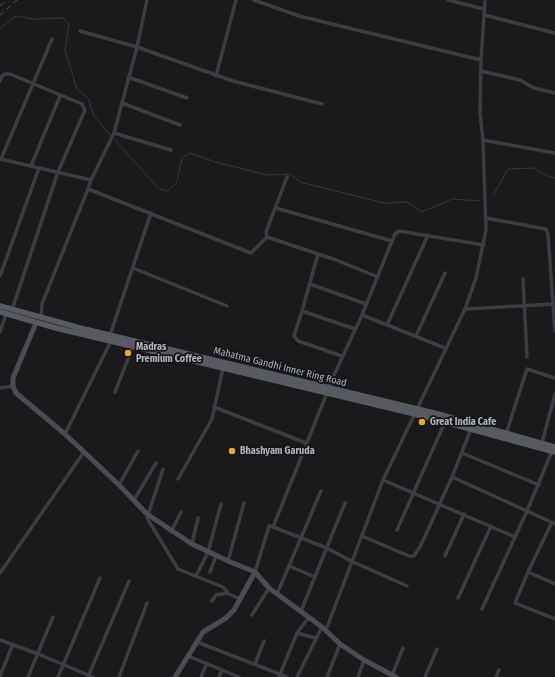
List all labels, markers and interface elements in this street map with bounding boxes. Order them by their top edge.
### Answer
place label: Madras Premium Coffee [136,341,202,364]
street label: Mahatma Gandhi Inner Ring Road [212,345,348,389]
marker: Madras Premium Coffee [123,348,133,358]
place label: Great India Cafe [430,416,496,428]
marker: Great India Cafe [417,417,427,427]
place label: Bhashyam Garuda [240,445,315,457]
marker: Bhashyam Garuda [227,446,237,456]

